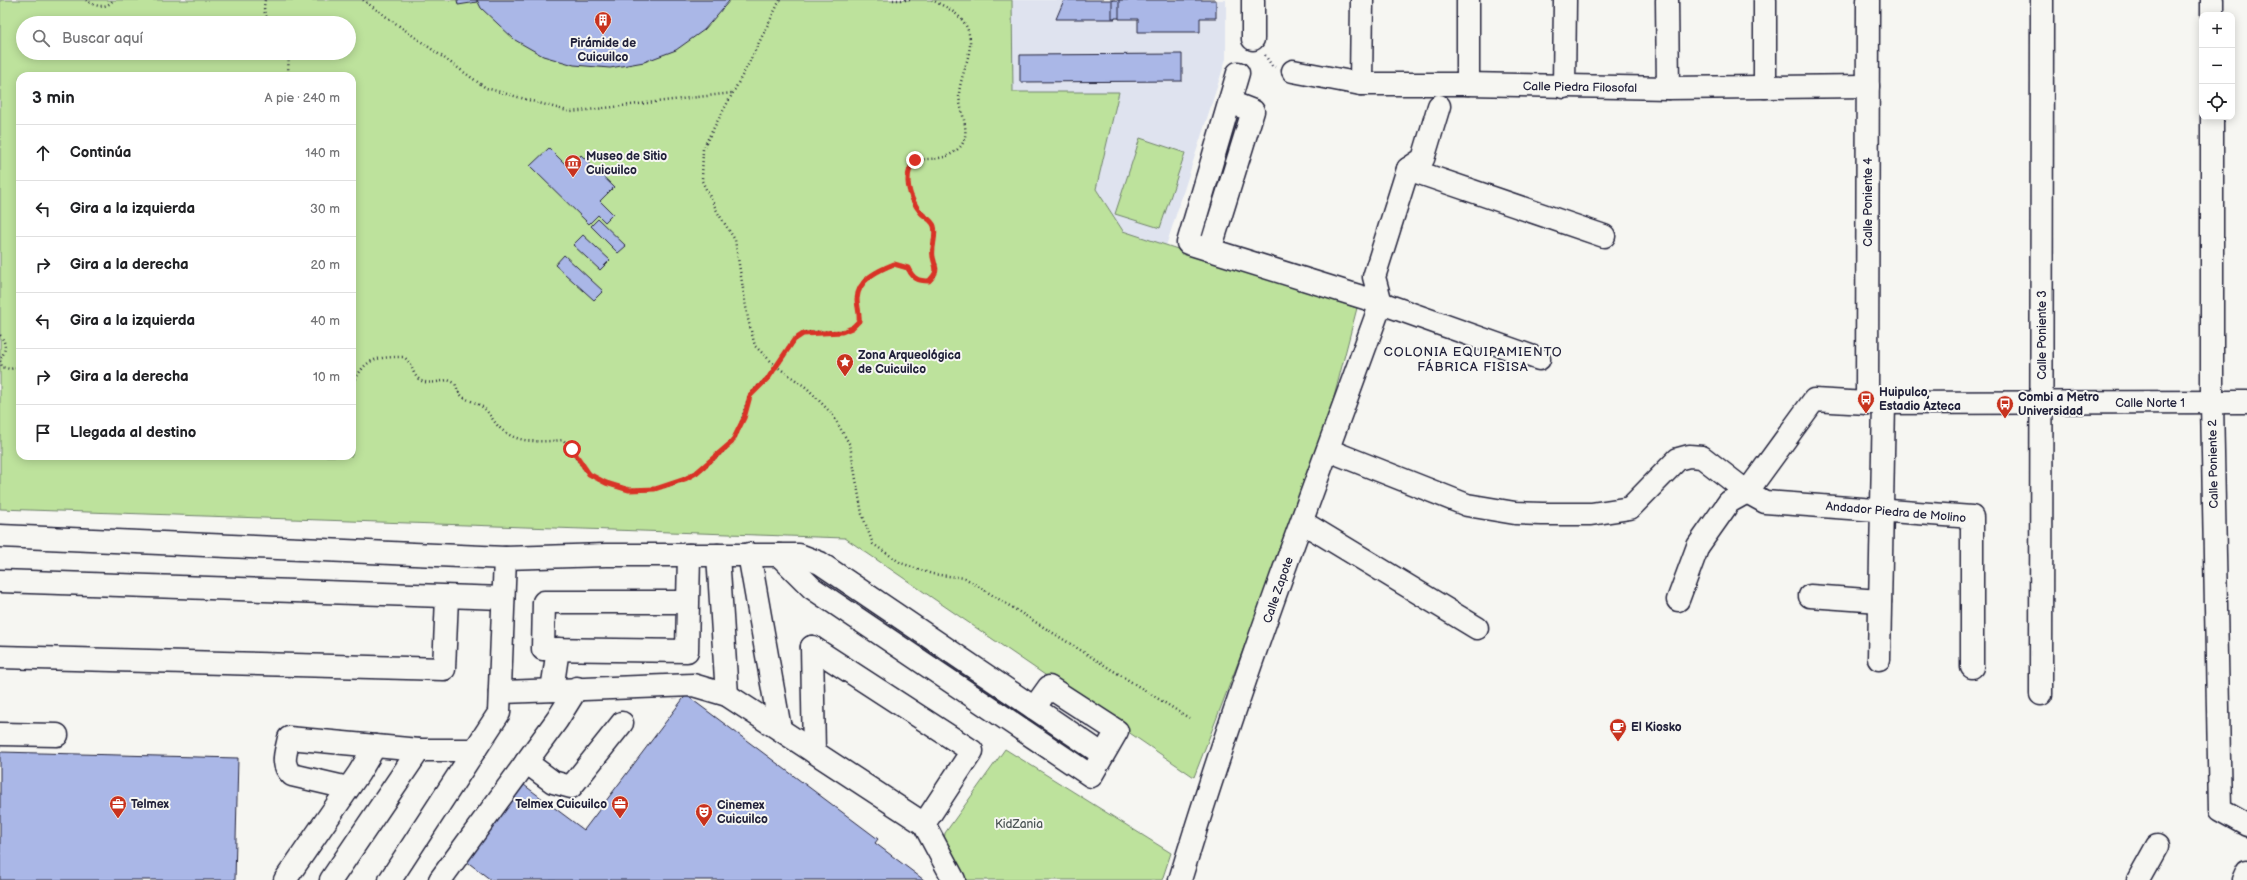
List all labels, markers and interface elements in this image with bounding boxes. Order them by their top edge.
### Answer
building icon: Pirámide de Cuicuilco [593,10,613,35]
map controls [2199,12,2235,120]
button: + [2199,12,2235,48]
search box [16,16,356,60]
icon: search [30,27,52,49]
text: Buscar aquí [62,29,143,48]
place label: Pirámide de Cuicuilco [570,36,636,65]
button: − [2199,48,2235,84]
street label: Calle Piedra Filosofal [1523,79,1637,96]
button: locate [2199,84,2235,120]
text: 3 min [32,88,75,108]
text: A pie · 240 m [264,90,340,106]
icon: ahead [32,142,54,164]
text: Continúa [70,143,131,162]
text: 140 m [305,145,340,161]
place label: Museo de Sitio Cuicuilco [586,149,667,178]
route end [906,151,924,169]
museum icon: Museo de Sitio Cuicuilco [563,153,583,178]
street label: Calle Poniente 4 [1861,157,1876,247]
icon: left [32,198,54,220]
text: Gira a la izquierda [70,199,195,218]
text: 30 m [310,201,340,217]
icon: right [32,254,54,276]
text: Gira a la derecha [70,255,189,274]
text: 20 m [310,257,340,273]
street label: Calle Poniente 3 [2035,290,2050,380]
icon: left [32,310,54,332]
text: Gira a la izquierda [70,311,195,330]
text: 40 m [310,313,340,329]
district label: COLONIA EQUIPAMIENTO FÁBRICA FISISA [1383,344,1563,375]
place label: Zona Arqueológica de Cuicuilco [858,348,961,377]
place icon: Zona Arqueológica de Cuicuilco [835,352,855,377]
icon: right [32,366,54,388]
text: Gira a la derecha [70,367,189,386]
text: 10 m [313,369,340,385]
place label: Huipulco, Estadio Azteca [1879,385,1961,414]
bus stop icon: Huipulco, Estadio Azteca [1856,389,1876,414]
place label: Combi a Metro Universidad [2018,390,2099,419]
bus stop icon: Combi a Metro Universidad [1995,394,2015,419]
street label: Calle Norte 1 [2115,396,2185,411]
street label: Calle Poniente 2 [2205,419,2222,509]
icon: arrive [32,422,54,444]
text: Llegada al destino [70,423,196,442]
route start [563,440,581,458]
street label: Andador Piedra de Molino [1825,499,1967,526]
street label: Calle Zapote [1260,555,1297,625]
cafe icon: El Kiosko [1608,717,1628,742]
place label: El Kiosko [1631,720,1682,735]
office icon: Telmex [108,794,128,819]
office icon: Telmex Cuicuilco [610,794,630,819]
place label: Telmex [131,797,169,812]
place label: Telmex Cuicuilco [515,797,607,812]
place label: Cinemex Cuicuilco [717,798,768,827]
theatre icon: Cinemex Cuicuilco [694,802,714,827]
park label: KidZania [995,817,1043,832]

